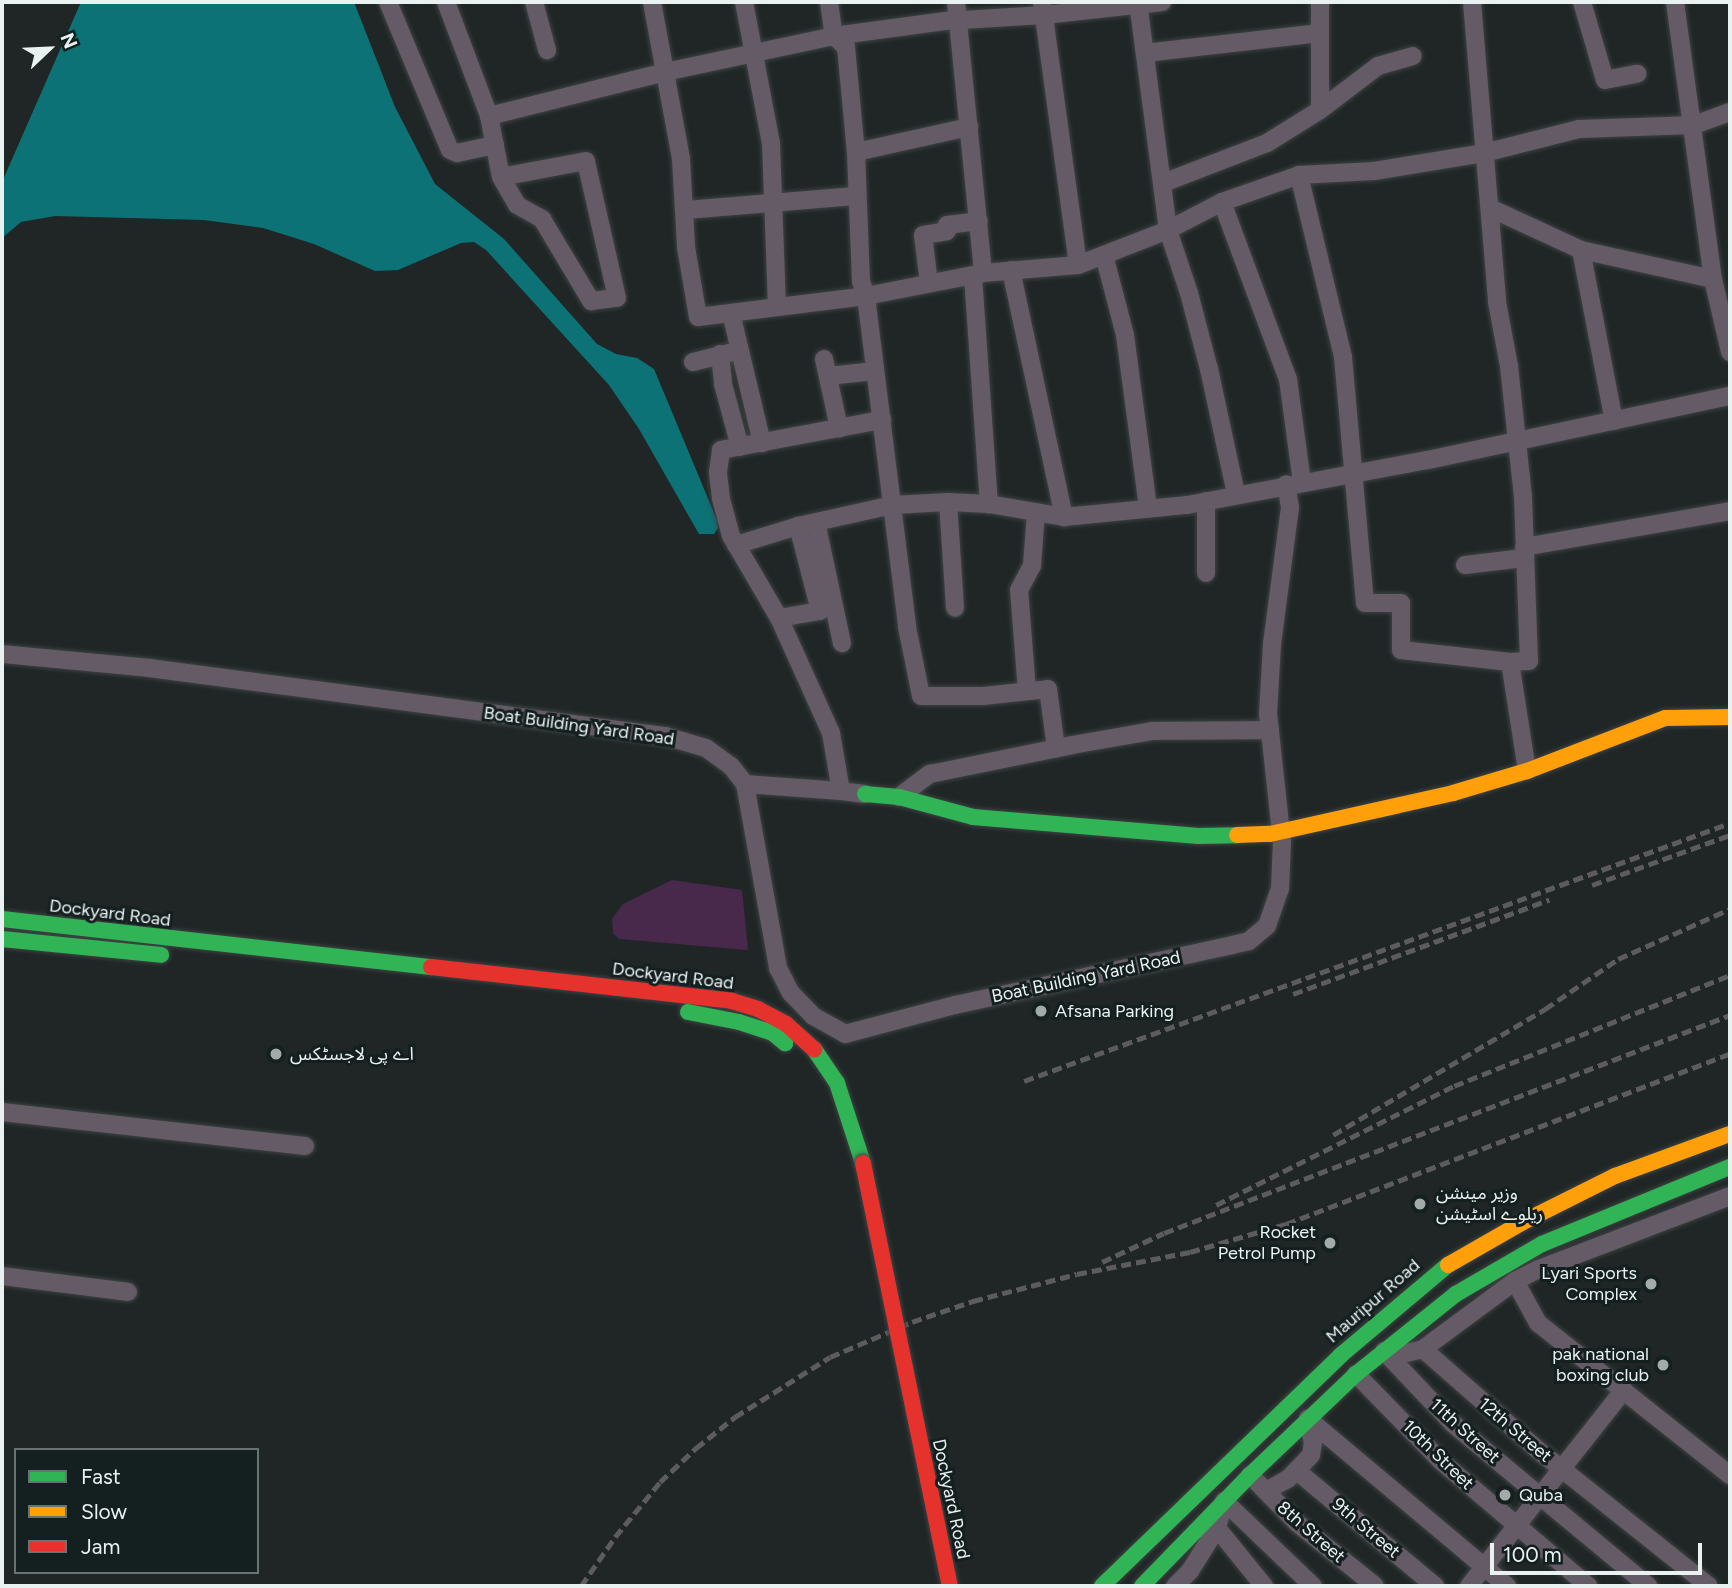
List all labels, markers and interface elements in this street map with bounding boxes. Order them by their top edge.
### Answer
north arrow [14,14,84,84]
text: N [55,29,82,52]
street label: Boat Building Yard Road [482,702,676,750]
street label: Dockyard Road [48,895,172,931]
street label: Boat Building Yard Road [990,946,1182,1008]
street label: Dockyard Road [611,958,735,994]
place label: Afsana Parking [1055,1000,1174,1022]
marker: Afsana Parking [1033,1003,1049,1019]
place label: اے پی لاجسٹکس [290,1043,414,1065]
marker: اے پی لاجسٹکس [268,1046,284,1062]
place label: وزیر مینشن ریلوے اسٹیشن [1436,1183,1543,1226]
marker: وزیر مینشن ریلوے اسٹیشن [1410,1194,1430,1214]
place label: Rocket Petrol Pump [1218,1222,1316,1264]
marker: Rocket Petrol Pump [1322,1235,1338,1251]
street label: Mauripur Road [1322,1254,1424,1348]
place label: Lyari Sports Complex [1541,1263,1637,1306]
marker: Lyari Sports Complex [1643,1276,1659,1292]
place label: pak national boxing club [1552,1344,1649,1386]
marker: pak national boxing club [1655,1357,1671,1373]
street label: 12th Street [1474,1393,1556,1467]
street label: 11th Street [1426,1394,1504,1468]
street label: 10th Street [1398,1416,1478,1494]
street label: Dockyard Road [928,1437,974,1561]
legend [14,1448,259,1574]
text: Fast [81,1464,121,1489]
place label: Quba [1519,1484,1563,1506]
marker: Quba [1497,1487,1513,1503]
street label: 9th Street [1328,1493,1404,1563]
street label: 8th Street [1273,1497,1349,1567]
text: Slow [81,1499,127,1524]
scale bar [1494,1528,1706,1572]
text: Jam [81,1534,120,1559]
text: 100 m [1503,1542,1562,1567]

